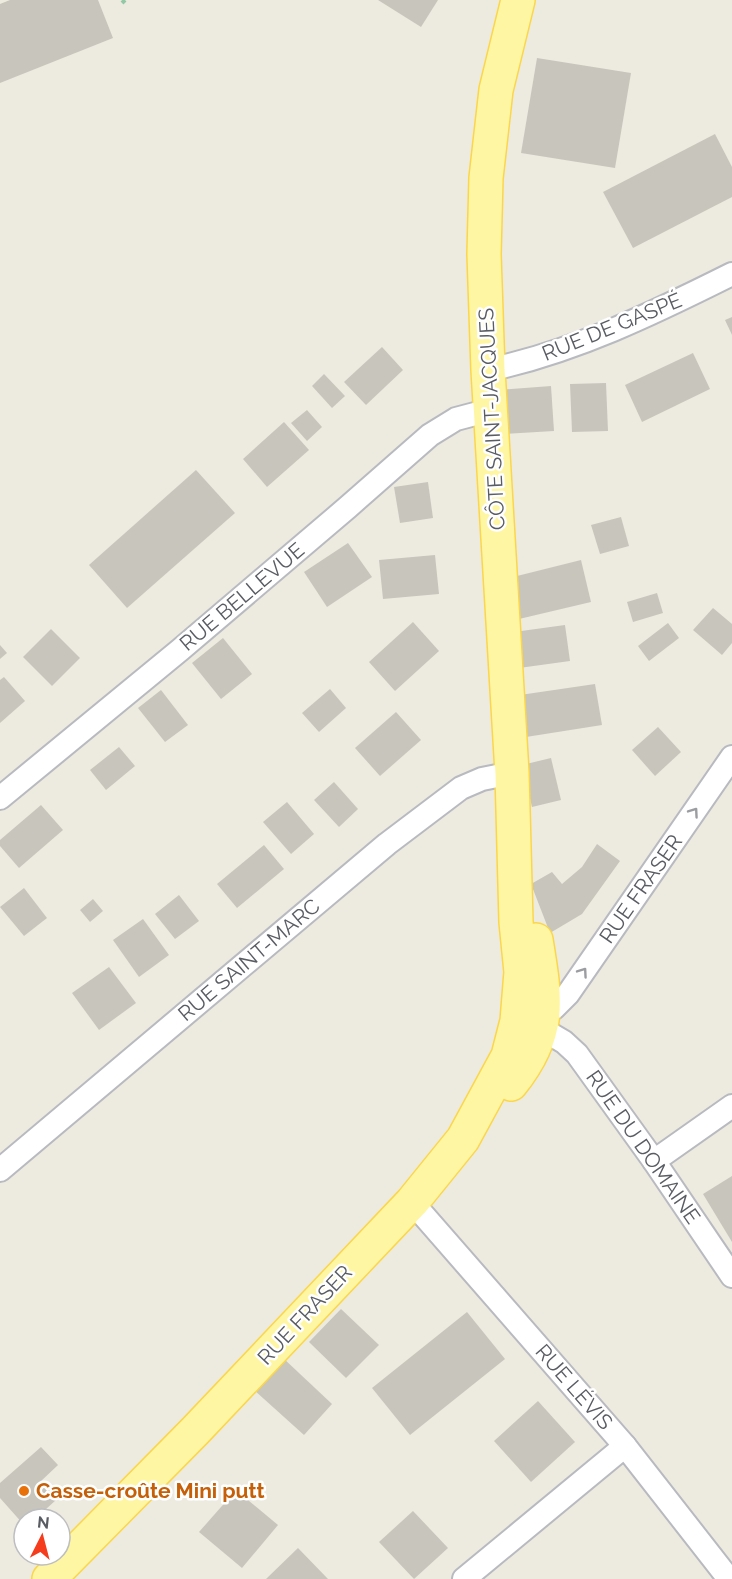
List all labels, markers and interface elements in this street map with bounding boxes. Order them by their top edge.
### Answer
street label: RUE DE GASPÉ [538,287,685,366]
street label: CÔTE SAINT-JACQUES [473,307,510,531]
street label: RUE BELLEVUE [174,537,309,656]
one-way arrow [687,807,698,818]
street label: RUE FRASER [594,830,687,948]
street label: RUE SAINT-MARC [173,893,324,1026]
one-way arrow [576,968,587,979]
street label: RUE DU DOMAINE [581,1065,706,1228]
street label: RUE FRASER [252,1260,357,1370]
street label: RUE LÉVIS [531,1339,618,1435]
place label: Casse-croûte Mini putt [36,1478,265,1503]
marker: Casse-croûte Mini putt [17,1484,31,1498]
north arrow [12,1507,72,1567]
text: N [36,1512,51,1533]

